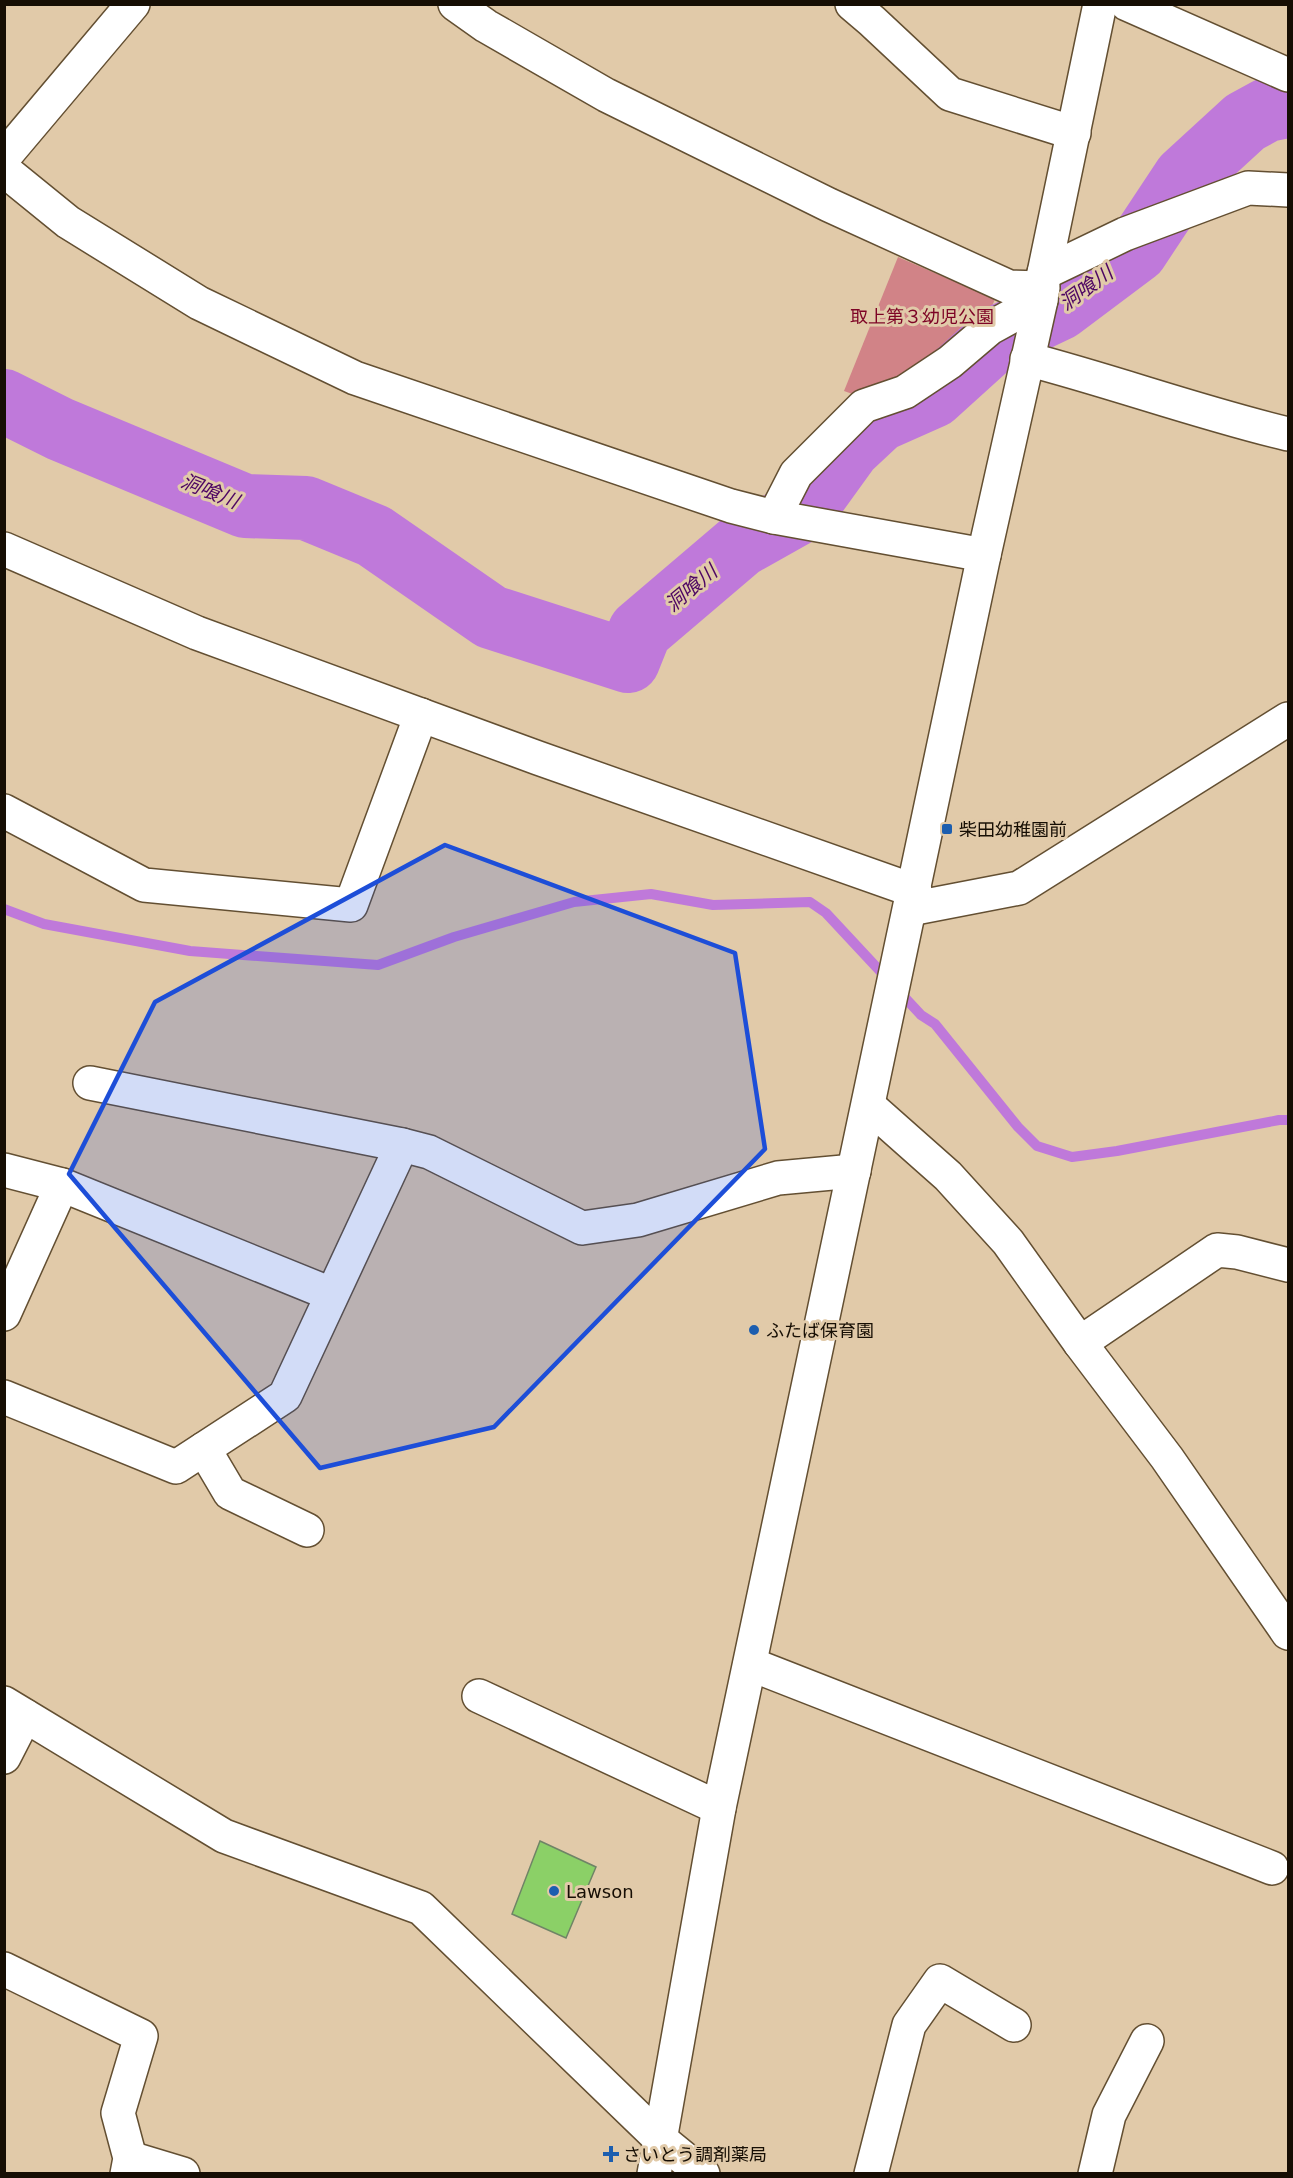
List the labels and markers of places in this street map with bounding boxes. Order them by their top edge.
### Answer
place label: 柴田幼稚園前 [959,819,1067,840]
marker: 柴田幼稚園前 [940,822,954,836]
place label: ふたば保育園 [766,1320,874,1341]
marker: ふたば保育園 [747,1323,761,1337]
place label: Lawson [566,1881,634,1902]
marker: Lawson [547,1884,561,1898]
place label: さいとう調剤薬局 [623,2144,767,2165]
marker: さいとう調剤薬局 [604,2147,618,2161]

